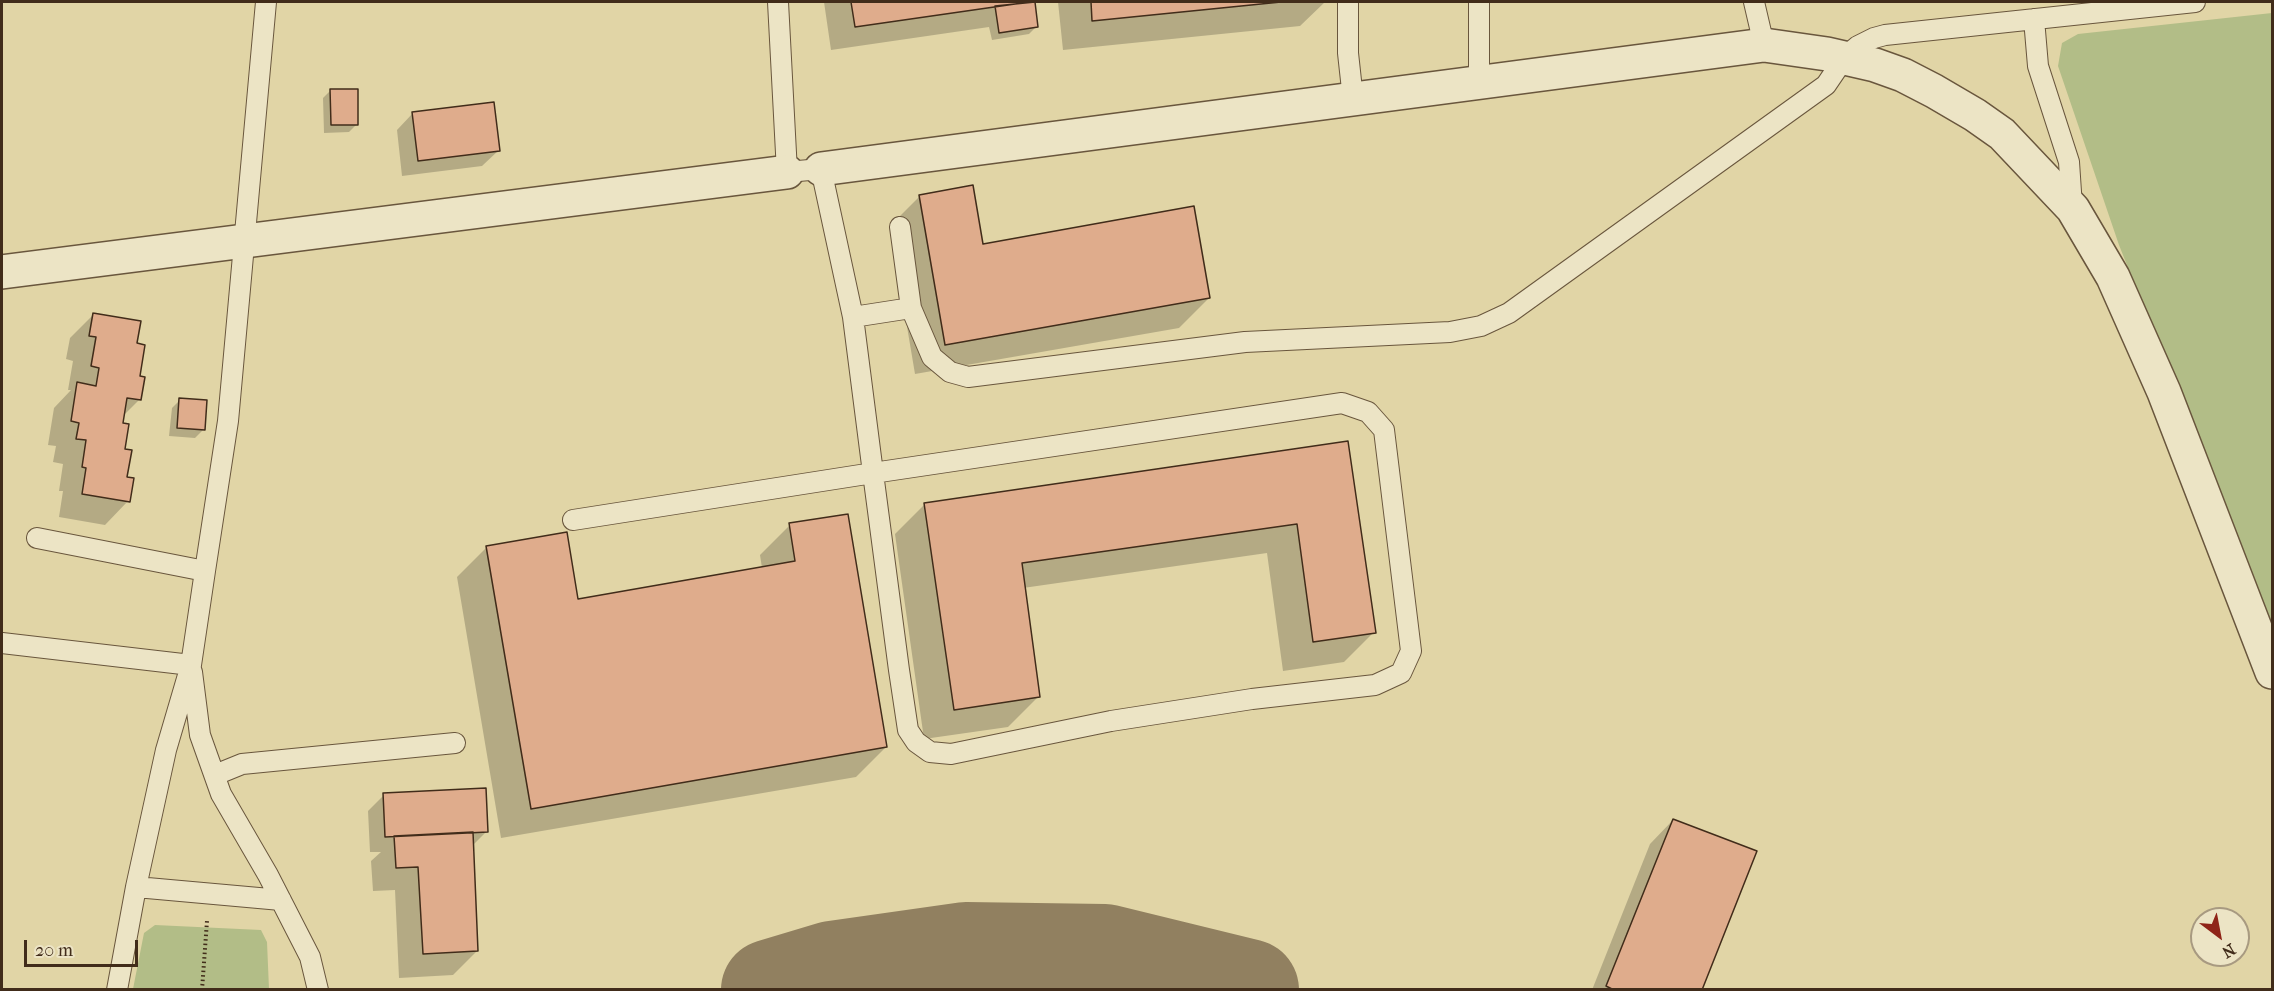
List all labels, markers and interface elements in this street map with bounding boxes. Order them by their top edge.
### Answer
north arrow [2190,907,2250,967]
scale bar [27,928,141,966]
text: 20 m [35,940,73,961]
text: N [2219,940,2239,962]

